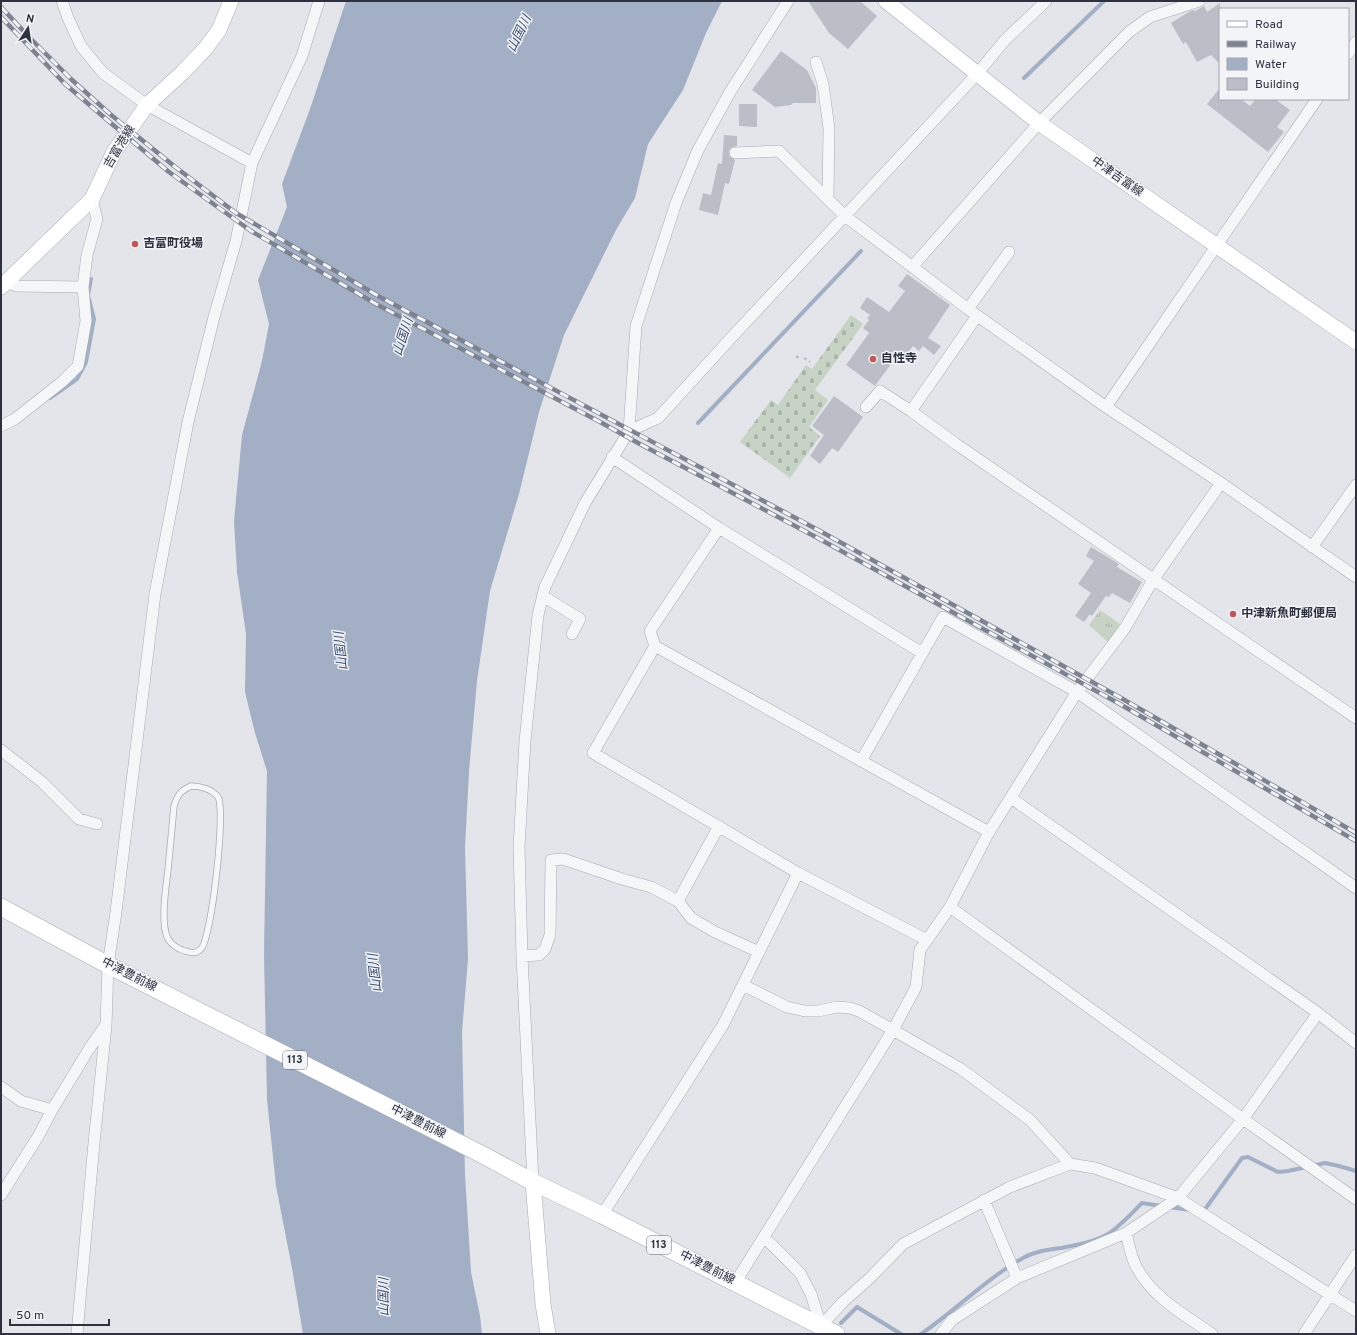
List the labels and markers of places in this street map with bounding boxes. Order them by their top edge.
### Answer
place label: 吉富町役場 [143,236,203,252]
marker: 吉富町役場 [130,239,140,249]
place label: 自性寺 [881,351,917,367]
marker: 自性寺 [868,354,878,364]
place label: 中津新魚町郵便局 [1241,606,1337,622]
marker: 中津新魚町郵便局 [1228,609,1238,619]

